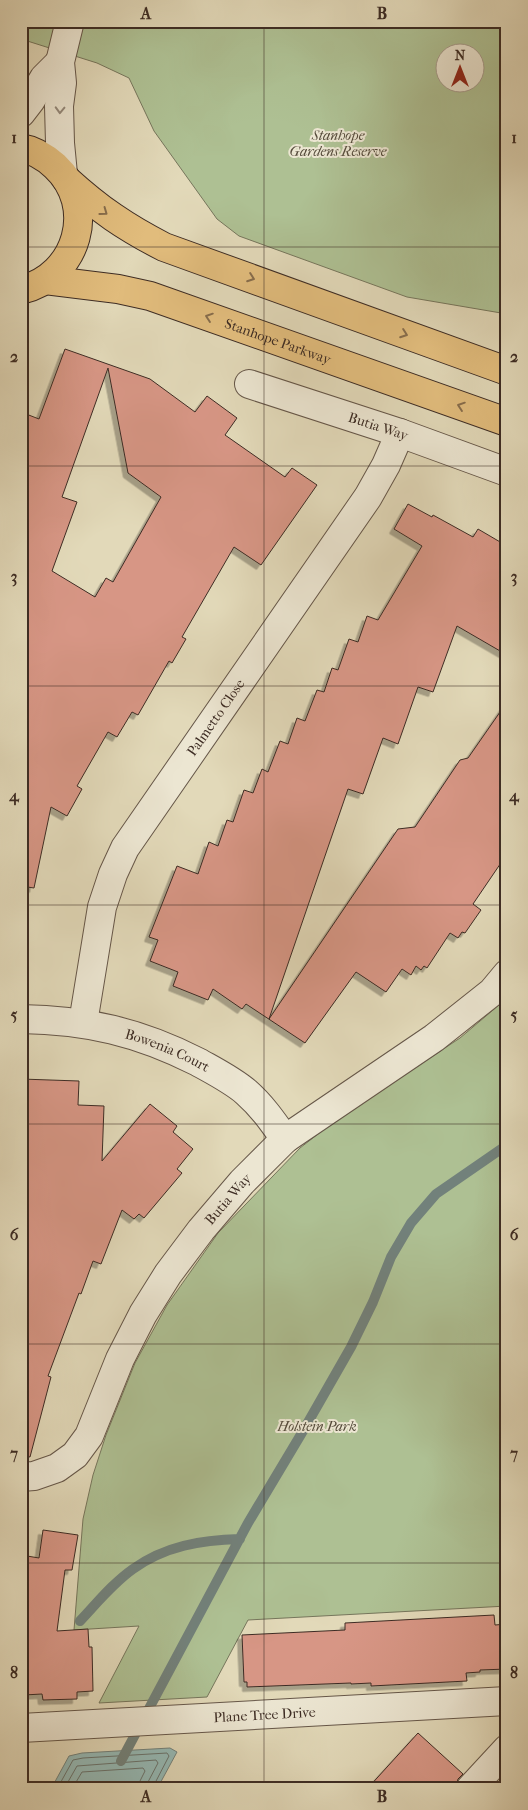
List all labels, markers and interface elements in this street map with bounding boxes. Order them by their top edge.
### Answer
text: A [140,4,152,23]
text: B [377,4,387,23]
north arrow [436,42,486,92]
text: N [455,47,466,64]
one-way arrow [54,106,65,114]
park label: Stanhope Gardens Reserve [290,127,387,160]
text: 1 [11,128,17,147]
text: 1 [511,128,517,147]
one-way arrow [98,206,108,215]
one-way arrow [247,272,255,282]
one-way arrow [205,313,213,323]
street label: Stanhope Parkway [223,315,334,368]
one-way arrow [399,328,408,338]
text: 2 [10,347,18,366]
text: 2 [510,347,518,366]
one-way arrow [457,402,466,412]
street label: Butia Way [346,408,411,444]
text: 3 [11,567,17,587]
text: 3 [511,567,517,587]
street label: Palmetto Close [183,675,248,759]
text: 4 [8,786,20,806]
text: 4 [508,786,520,806]
text: 5 [11,1005,18,1024]
text: 5 [511,1005,518,1024]
street label: Bowenia Court [123,1025,213,1075]
street label: Butia Way [201,1169,255,1228]
text: 6 [10,1225,19,1244]
text: 6 [510,1225,519,1244]
park label: Holstein Park [277,1418,356,1435]
text: 7 [9,1444,18,1463]
text: 7 [509,1444,518,1463]
text: 8 [10,1663,18,1682]
text: 8 [510,1663,518,1682]
street label: Plane Tree Drive [213,1703,316,1726]
text: A [140,1787,152,1806]
text: B [377,1787,387,1806]

